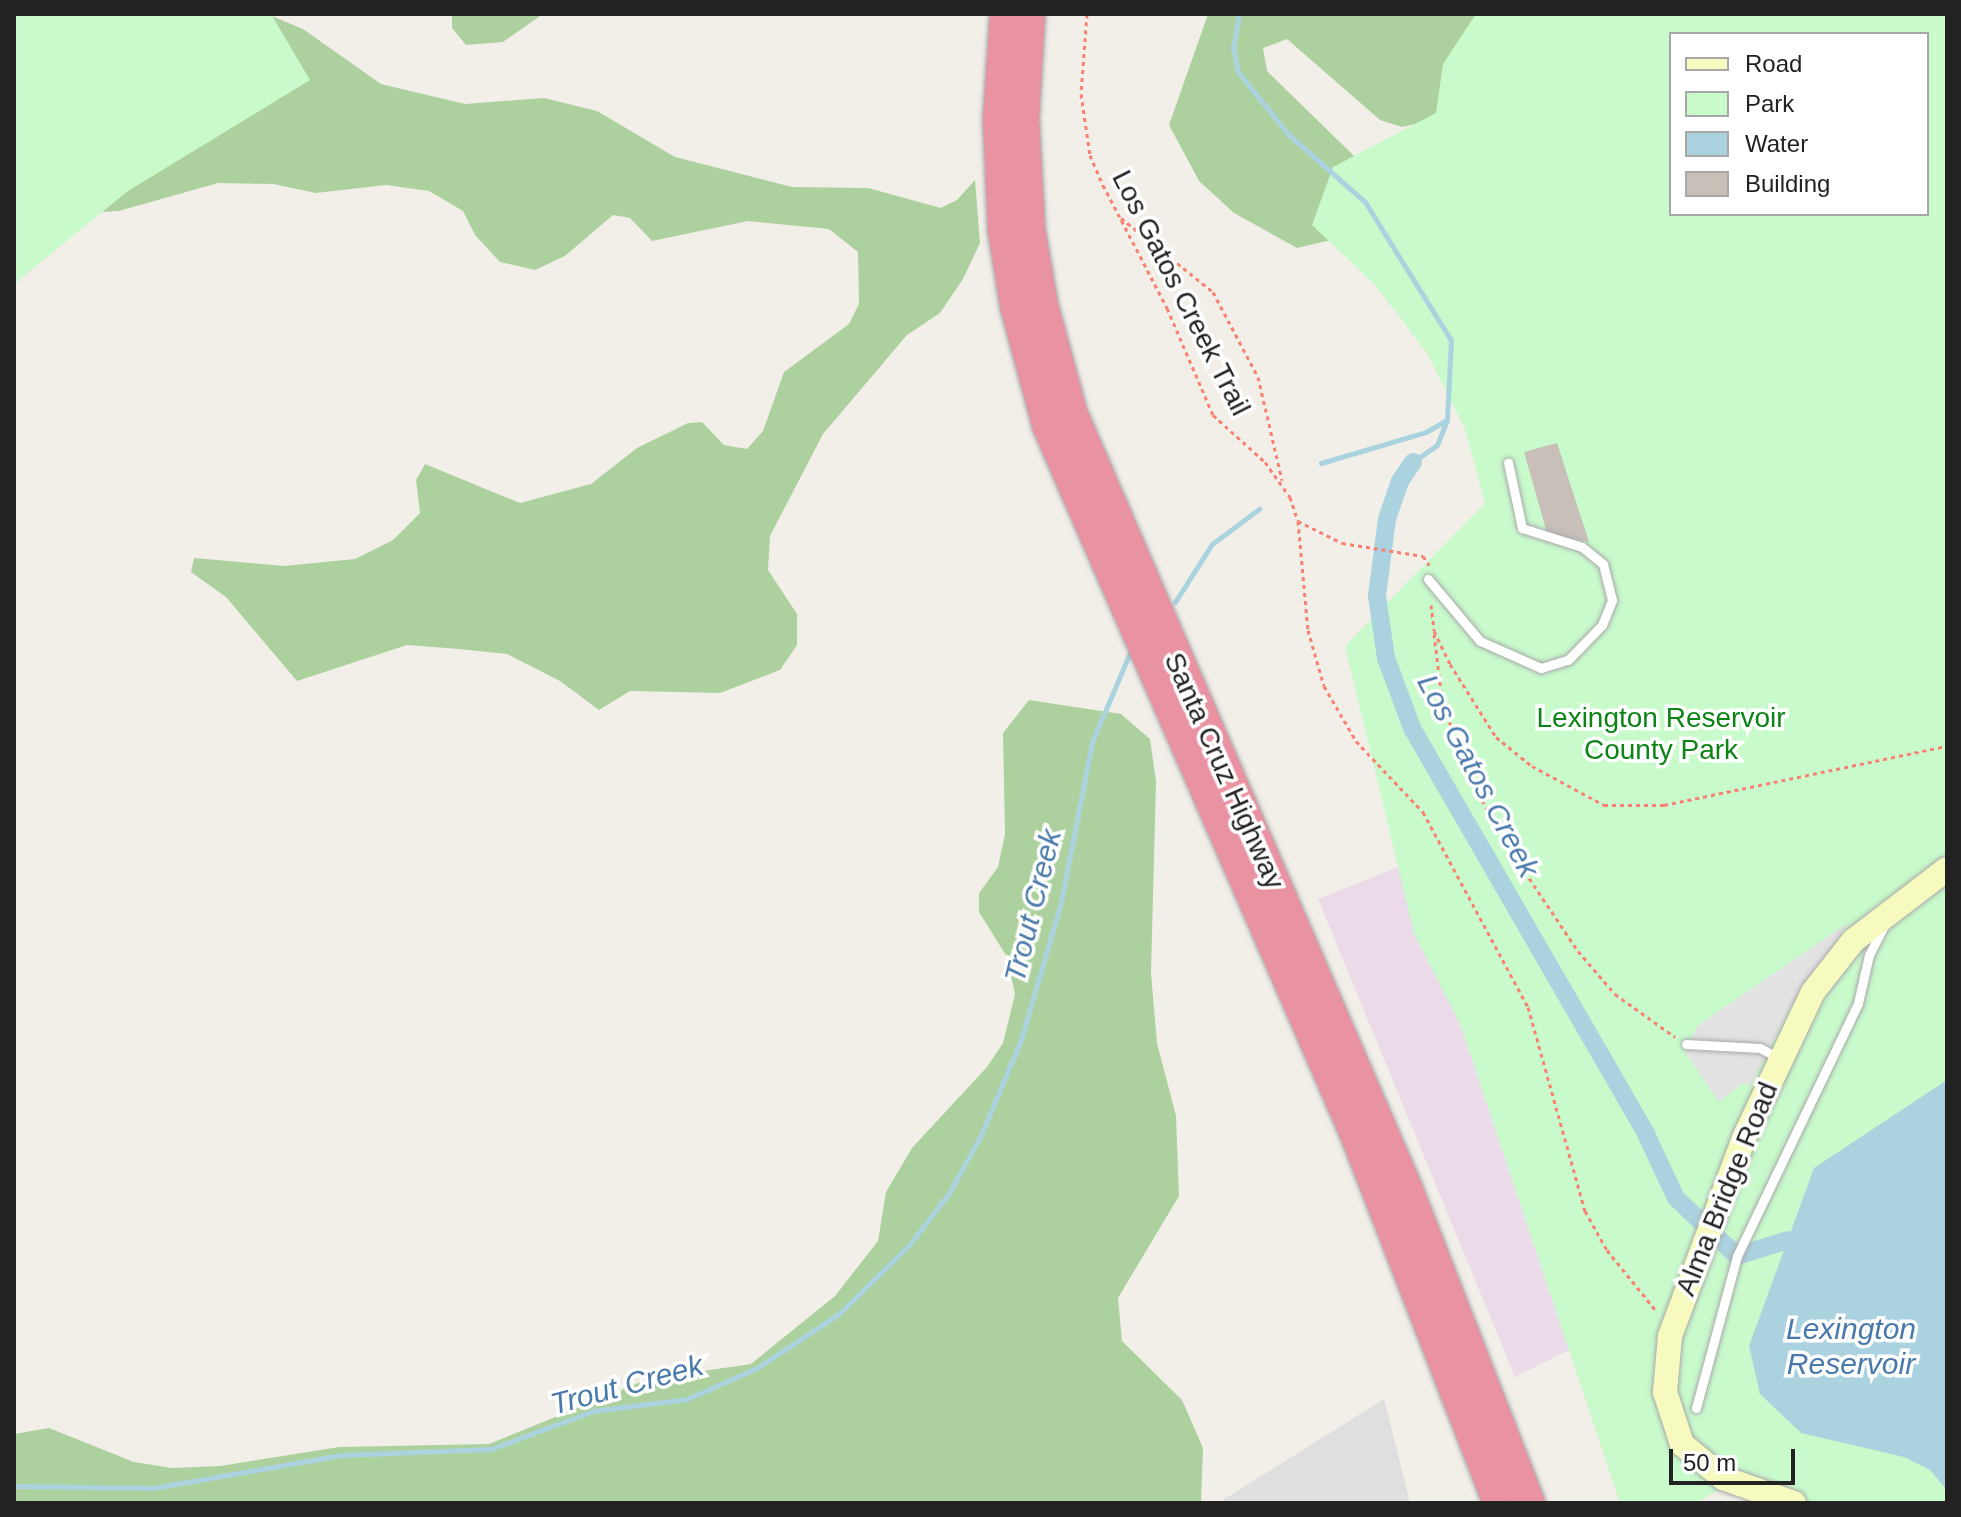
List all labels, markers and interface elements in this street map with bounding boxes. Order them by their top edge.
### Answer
legend [1669,32,1929,216]
text: Road [1745,50,1802,77]
text: Park [1745,90,1794,117]
text: Water [1745,130,1808,157]
street label: Los Gatos Creek Trail [1104,165,1258,421]
text: Building [1745,170,1830,197]
street label: Santa Cruz Highway [1157,648,1291,894]
water label: Los Gatos Creek [1409,668,1547,884]
park label: Lexington Reservoir County Park [1536,701,1786,767]
water label: Trout Creek [997,826,1069,986]
street label: Alma Bridge Road [1669,1077,1785,1301]
water label: Lexington Reservoir [1786,1311,1916,1382]
water label: Trout Creek [547,1347,707,1423]
scale bar [1673,1433,1799,1483]
text: 50 m [1683,1449,1736,1476]

